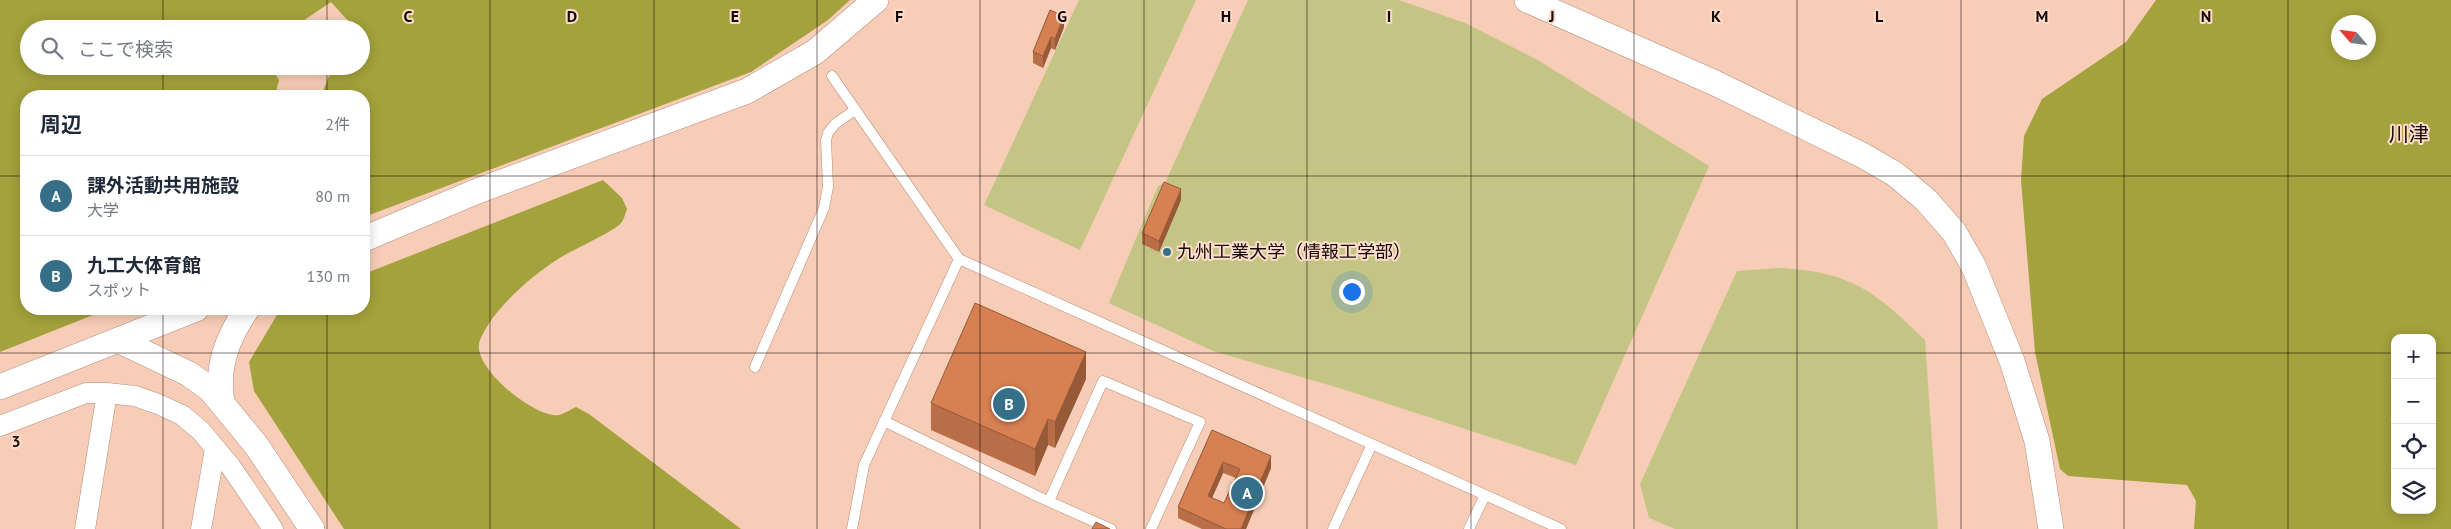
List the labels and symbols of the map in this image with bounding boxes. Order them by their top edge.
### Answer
text: C [404,6,413,26]
text: D [567,6,577,26]
text: E [731,6,739,26]
text: F [895,6,903,26]
text: G [1057,6,1067,26]
text: H [1221,6,1231,26]
text: I [1387,6,1391,26]
text: J [1548,6,1555,26]
text: K [1711,6,1721,26]
text: L [1875,6,1884,26]
text: M [2036,6,2048,26]
text: N [2201,6,2211,26]
north arrow [2331,15,2376,60]
district label: 川津 [2389,121,2429,147]
place label: 九州工業大学（情報工学部） [1177,240,1411,263]
marker: 九州工業大学（情報工学部） [1161,246,1173,258]
your location [1339,279,1365,305]
pin: B [993,385,1025,423]
text: 3 [11,431,21,451]
pin: A [1231,474,1263,512]

